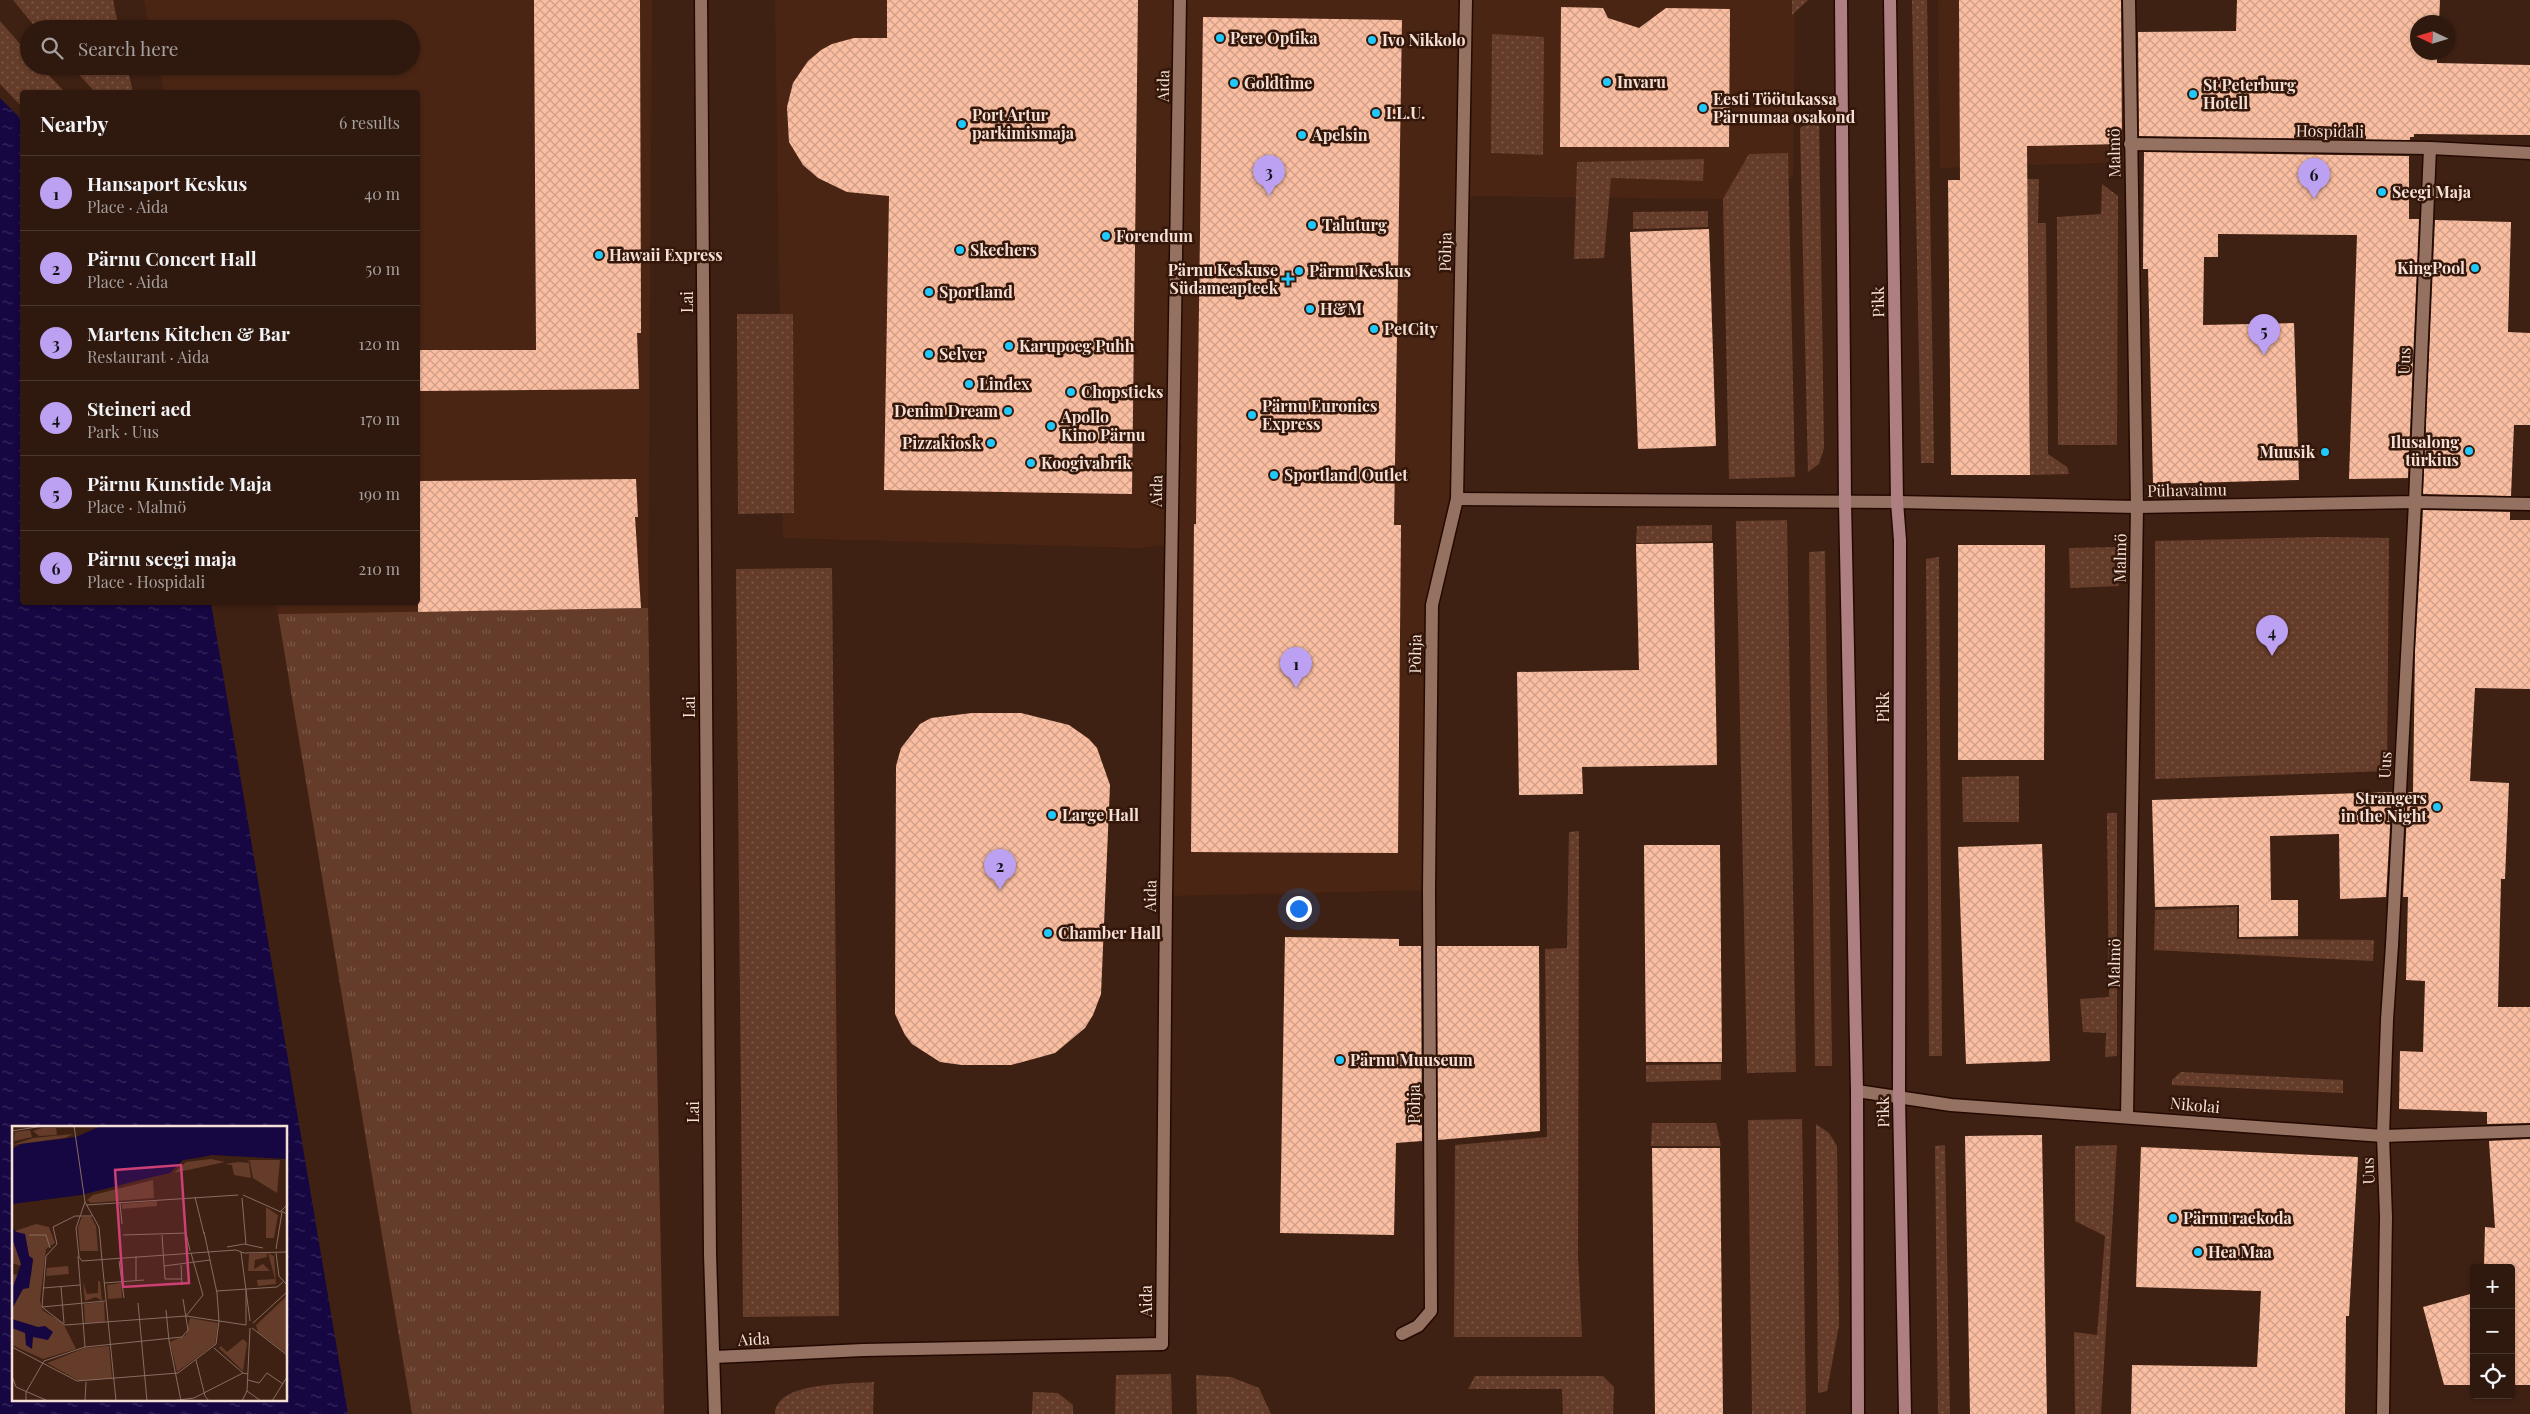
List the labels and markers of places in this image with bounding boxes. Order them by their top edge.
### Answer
place label: Pere Optika [1230,27,1318,48]
place label: Ivo Nikkolo [1382,29,1466,50]
marker: Pere Optika [1214,32,1226,44]
marker: Ivo Nikkolo [1366,34,1378,46]
place label: Invaru [1617,71,1666,92]
place label: Goldtime [1244,72,1312,93]
place label: St Peterburg Hotell [2203,74,2296,113]
marker: Invaru [1601,76,1613,88]
marker: Goldtime [1228,77,1240,89]
place label: Eesti Töötukassa Pärnumaa osakond [1713,88,1856,127]
marker: St Peterburg Hotell [2187,88,2199,100]
place label: I.L.U. [1386,102,1425,123]
marker: Eesti Töötukassa Pärnumaa osakond [1697,102,1709,114]
place label: Port Artur parkimismaja [972,104,1075,143]
marker: I.L.U. [1370,107,1382,119]
marker: Port Artur parkimismaja [956,118,968,130]
place label: Apelsin [1311,124,1368,145]
marker: Apelsin [1296,129,1308,141]
pin: 3 [1253,155,1285,196]
pin: 6 [2298,158,2330,199]
place label: Seegi Maja [2392,181,2472,202]
marker: Seegi Maja [2376,186,2388,198]
place label: Taluturg [1322,214,1387,235]
marker: Taluturg [1306,219,1318,231]
place label: Forendum [1116,225,1193,246]
marker: Forendum [1100,230,1112,242]
place label: Skechers [970,239,1037,260]
place label: Hawaii Express [609,244,723,265]
marker: Skechers [954,244,966,256]
marker: Hawaii Express [593,249,605,261]
place label: KingPool [2397,257,2465,278]
place label: Pärnu Keskuse Südameapteek [1168,259,1279,298]
place label: Pärnu Keskus [1309,260,1411,281]
marker: KingPool [2469,262,2481,274]
marker: Pärnu Keskus [1293,265,1305,277]
marker: Pärnu Keskuse Südameapteek [1282,273,1294,285]
place label: Sportland [939,281,1013,302]
marker: Sportland [923,286,935,298]
place label: H&M [1320,298,1362,319]
marker: H&M [1304,303,1316,315]
pin: 5 [2248,314,2280,355]
place label: PetCity [1384,318,1439,339]
marker: PetCity [1368,323,1380,335]
place label: Karupoeg Puhh [1019,335,1135,356]
marker: Karupoeg Puhh [1003,340,1015,352]
place label: Selver [939,343,985,364]
marker: Selver [923,348,935,360]
place label: Lindex [979,373,1030,394]
marker: Lindex [963,378,975,390]
place label: Chopsticks [1081,381,1163,402]
marker: Chopsticks [1065,386,1077,398]
place label: Pärnu Euronics Express [1262,395,1377,434]
place label: Denim Dream [894,400,999,421]
marker: Denim Dream [1002,405,1014,417]
place label: Apollo Kino Pärnu [1060,406,1146,445]
marker: Pärnu Euronics Express [1246,409,1258,421]
marker: Apollo Kino Pärnu [1045,420,1057,432]
place label: Ilusalong türkius [2390,431,2459,470]
place label: Pizzakiosk [902,432,982,453]
marker: Pizzakiosk [985,437,997,449]
place label: Muusik [2259,441,2316,462]
marker: Ilusalong türkius [2463,445,2475,457]
marker: Muusik [2319,446,2331,458]
place label: Koogivabrik [1041,452,1132,473]
marker: Koogivabrik [1025,457,1037,469]
place label: Sportland Outlet [1284,464,1408,485]
marker: Sportland Outlet [1268,469,1280,481]
pin: 4 [2256,615,2288,656]
pin: 1 [1280,647,1312,688]
place label: Strangers in the Night [2341,787,2427,826]
marker: Strangers in the Night [2431,801,2443,813]
place label: Large Hall [1062,804,1139,825]
marker: Large Hall [1046,809,1058,821]
pin: 2 [984,849,1016,890]
place label: Chamber Hall [1058,922,1161,943]
marker: Chamber Hall [1042,927,1054,939]
place label: Pärnu Muuseum [1350,1049,1473,1070]
marker: Pärnu Muuseum [1334,1054,1346,1066]
place label: Pärnu raekoda [2183,1207,2292,1228]
marker: Pärnu raekoda [2167,1212,2179,1224]
place label: Hea Maa [2208,1241,2273,1262]
marker: Hea Maa [2192,1246,2204,1258]

